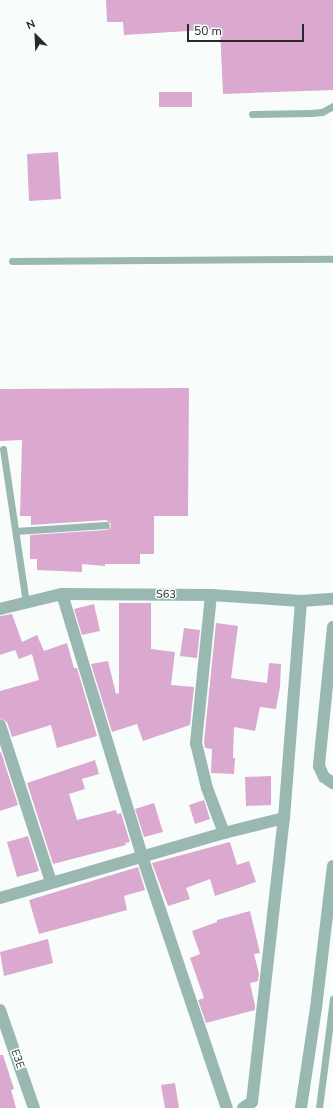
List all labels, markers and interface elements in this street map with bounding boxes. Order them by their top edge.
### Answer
north arrow [16,16,56,56]
text: N [24,16,38,33]
scale bar [189,16,306,42]
text: 50 m [194,23,222,39]
street label: S63 [156,588,176,602]
street label: E3E [8,1048,26,1070]

